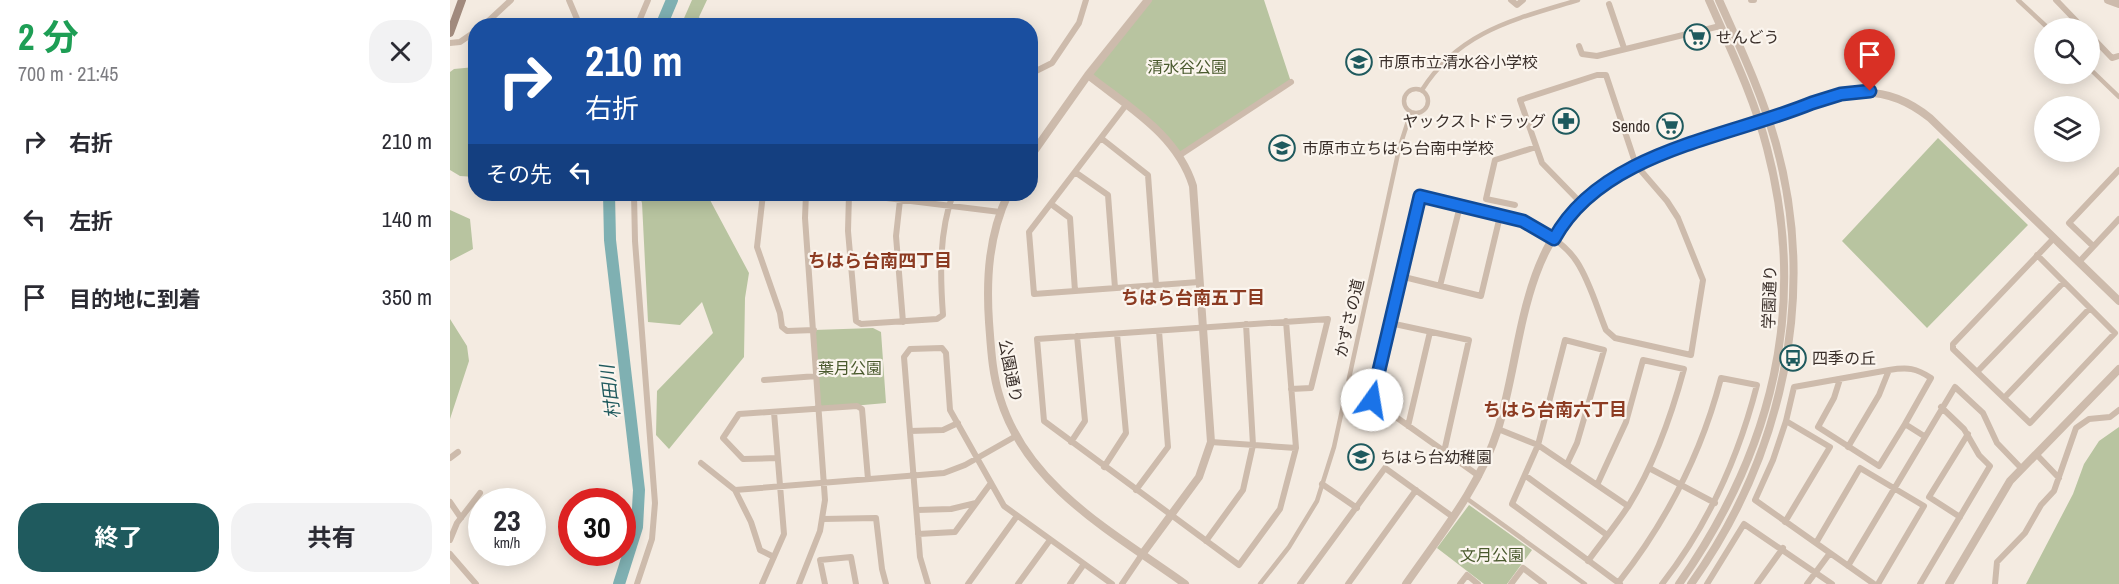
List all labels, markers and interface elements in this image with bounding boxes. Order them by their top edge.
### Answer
text: 2 分 [18,13,79,61]
map controls [2034,18,2100,162]
button: search [2034,18,2100,84]
button: close [369,20,432,83]
supermarket icon: せんどう [1682,22,1712,52]
place label: せんどう [1716,26,1780,48]
pin [1844,29,1895,91]
text: 210 m [585,33,683,89]
icon: arrive [1853,38,1886,71]
icon: right [486,42,564,120]
school or university icon: 市原市立清水谷小学校 [1344,47,1374,77]
place label: 市原市立清水谷小学校 [1378,51,1538,73]
park label: 清水谷公園 [1147,56,1227,78]
text: 700 m · 21:45 [18,60,118,87]
text: 右折 [585,90,639,126]
button: layers [2034,96,2100,162]
pharmacy icon: ヤックストドラッグ [1551,106,1581,136]
place label: ヤックストドラッグ [1402,110,1546,132]
supermarket icon: Sendo [1655,111,1685,141]
place label: Sendo [1612,115,1650,137]
icon: right [18,125,51,158]
text: 210 m [382,126,432,156]
text: 右折 [69,128,113,158]
school or university icon: 市原市立ちはら台南中学校 [1267,133,1297,163]
place label: 市原市立ちはら台南中学校 [1302,137,1494,159]
icon: left [564,156,597,189]
text: その先 [486,159,552,189]
icon: left [18,203,51,236]
text: 140 m [382,204,432,234]
text: 左折 [69,206,113,236]
district label: ちはら台南四丁目 [808,248,952,273]
street label: 学園通り [1757,265,1781,329]
street label: かずさの道 [1329,277,1369,359]
icon: arrive [18,281,51,314]
text: 350 m [382,282,432,312]
text: 目的地に到着 [69,284,201,314]
district label: ちはら台南五丁目 [1121,285,1265,310]
street label: 公園通り [994,337,1028,405]
bus stop icon: 四季の丘 [1778,343,1808,373]
place label: 四季の丘 [1812,347,1876,369]
park label: 葉月公園 [818,357,882,379]
water label: 村田川 [594,362,626,420]
position arrow [1340,368,1404,432]
district label: ちはら台南六丁目 [1483,397,1627,422]
school or university icon: ちはら台幼稚園 [1346,442,1376,472]
place label: ちはら台幼稚園 [1380,446,1492,468]
speed limit sign: 30 [558,488,636,566]
text: 23 [493,500,521,540]
button: 終了 [18,503,219,572]
button: 共有 [231,503,432,572]
text: km/h [494,532,520,553]
park label: 文月公園 [1460,544,1524,566]

